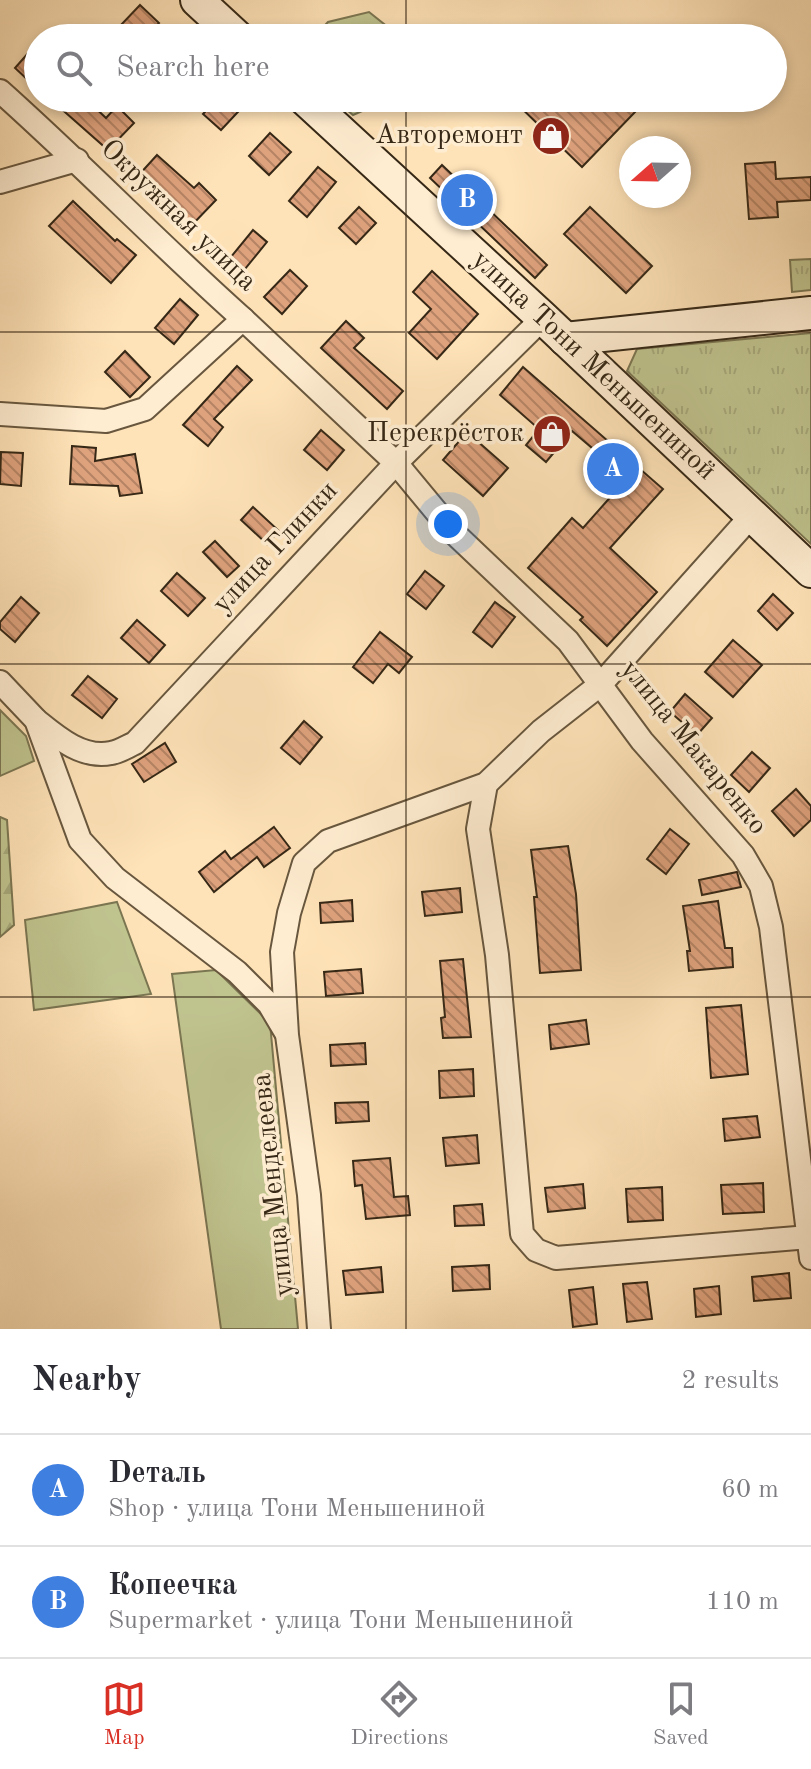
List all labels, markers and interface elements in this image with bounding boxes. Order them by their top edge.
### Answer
search box [24,24,787,112]
icon: search [52,46,96,90]
text: Search here [116,53,270,83]
shop icon: Авторемонт [530,115,572,157]
place label: Авторемонт [375,122,523,150]
street label: Окружная улица [95,135,261,297]
north arrow [619,136,691,208]
pin: B [441,170,493,230]
street label: улица Тони Меньшениной [466,246,720,486]
shop icon: Перекрёсток [531,413,573,455]
place label: Перекрёсток [367,420,524,448]
pin: A [587,439,639,499]
street label: улица Глинки [208,477,344,619]
your location [428,504,468,544]
street label: улица Макаренко [614,656,772,840]
street label: улица Менделеева [248,1072,300,1298]
text: Nearby [32,1364,142,1398]
text: 2 results [681,1368,779,1394]
text: Dеталь [108,1459,206,1489]
text: A [48,1477,68,1503]
text: 60 m [721,1477,779,1503]
text: Shop · улица Тони Меньшениной [108,1496,485,1522]
text: Копеечка [108,1571,237,1601]
text: B [49,1589,67,1615]
text: 110 m [706,1589,779,1615]
text: Supermarket · улица Тони Меньшениной [108,1608,574,1634]
tab: Map [102,1677,146,1752]
tab: Directions [351,1677,448,1752]
tab: Saved [653,1677,709,1752]

